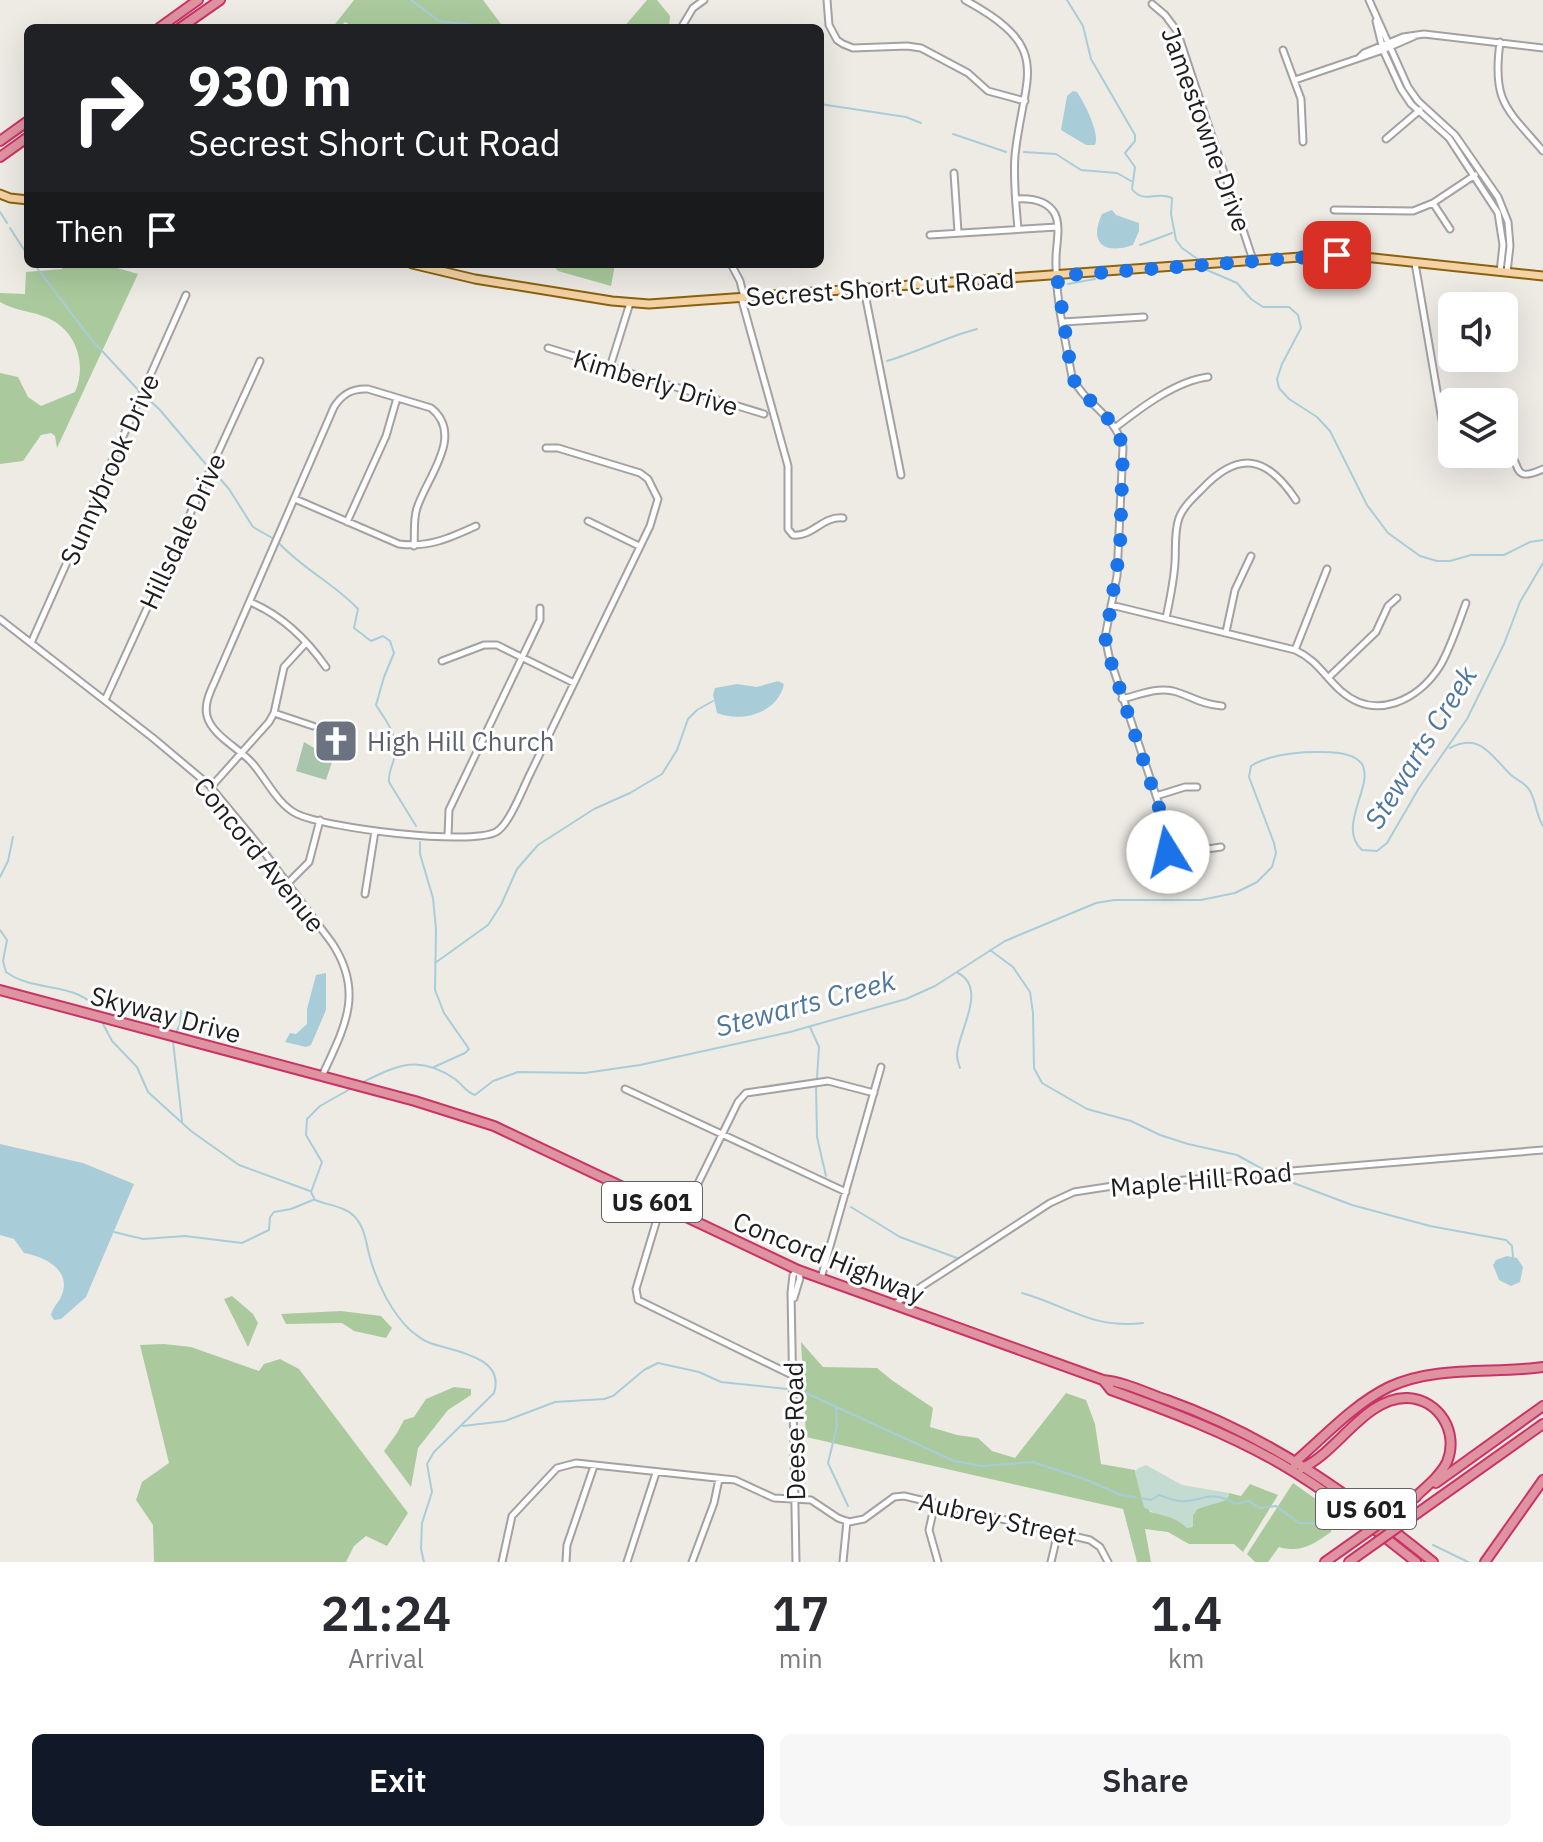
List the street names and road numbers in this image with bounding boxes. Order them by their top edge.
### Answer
street label: Jamestowne Drive [1154,22,1260,236]
street label: Secrest Short Cut Road [745,261,1015,313]
street label: Kimberly Drive [569,341,743,423]
street label: Sunnybrook Drive [52,368,166,570]
street label: Hillsdale Drive [131,448,233,614]
street label: Concord Avenue [187,769,333,939]
street label: Skyway Drive [87,978,245,1050]
street label: Maple Hill Road [1109,1154,1293,1204]
road number: US 601 [602,1182,702,1222]
street label: Concord Highway [728,1203,930,1311]
street label: Deese Road [776,1361,812,1501]
street label: Aubrey Street [916,1483,1080,1553]
road number: US 601 [1316,1489,1416,1529]

